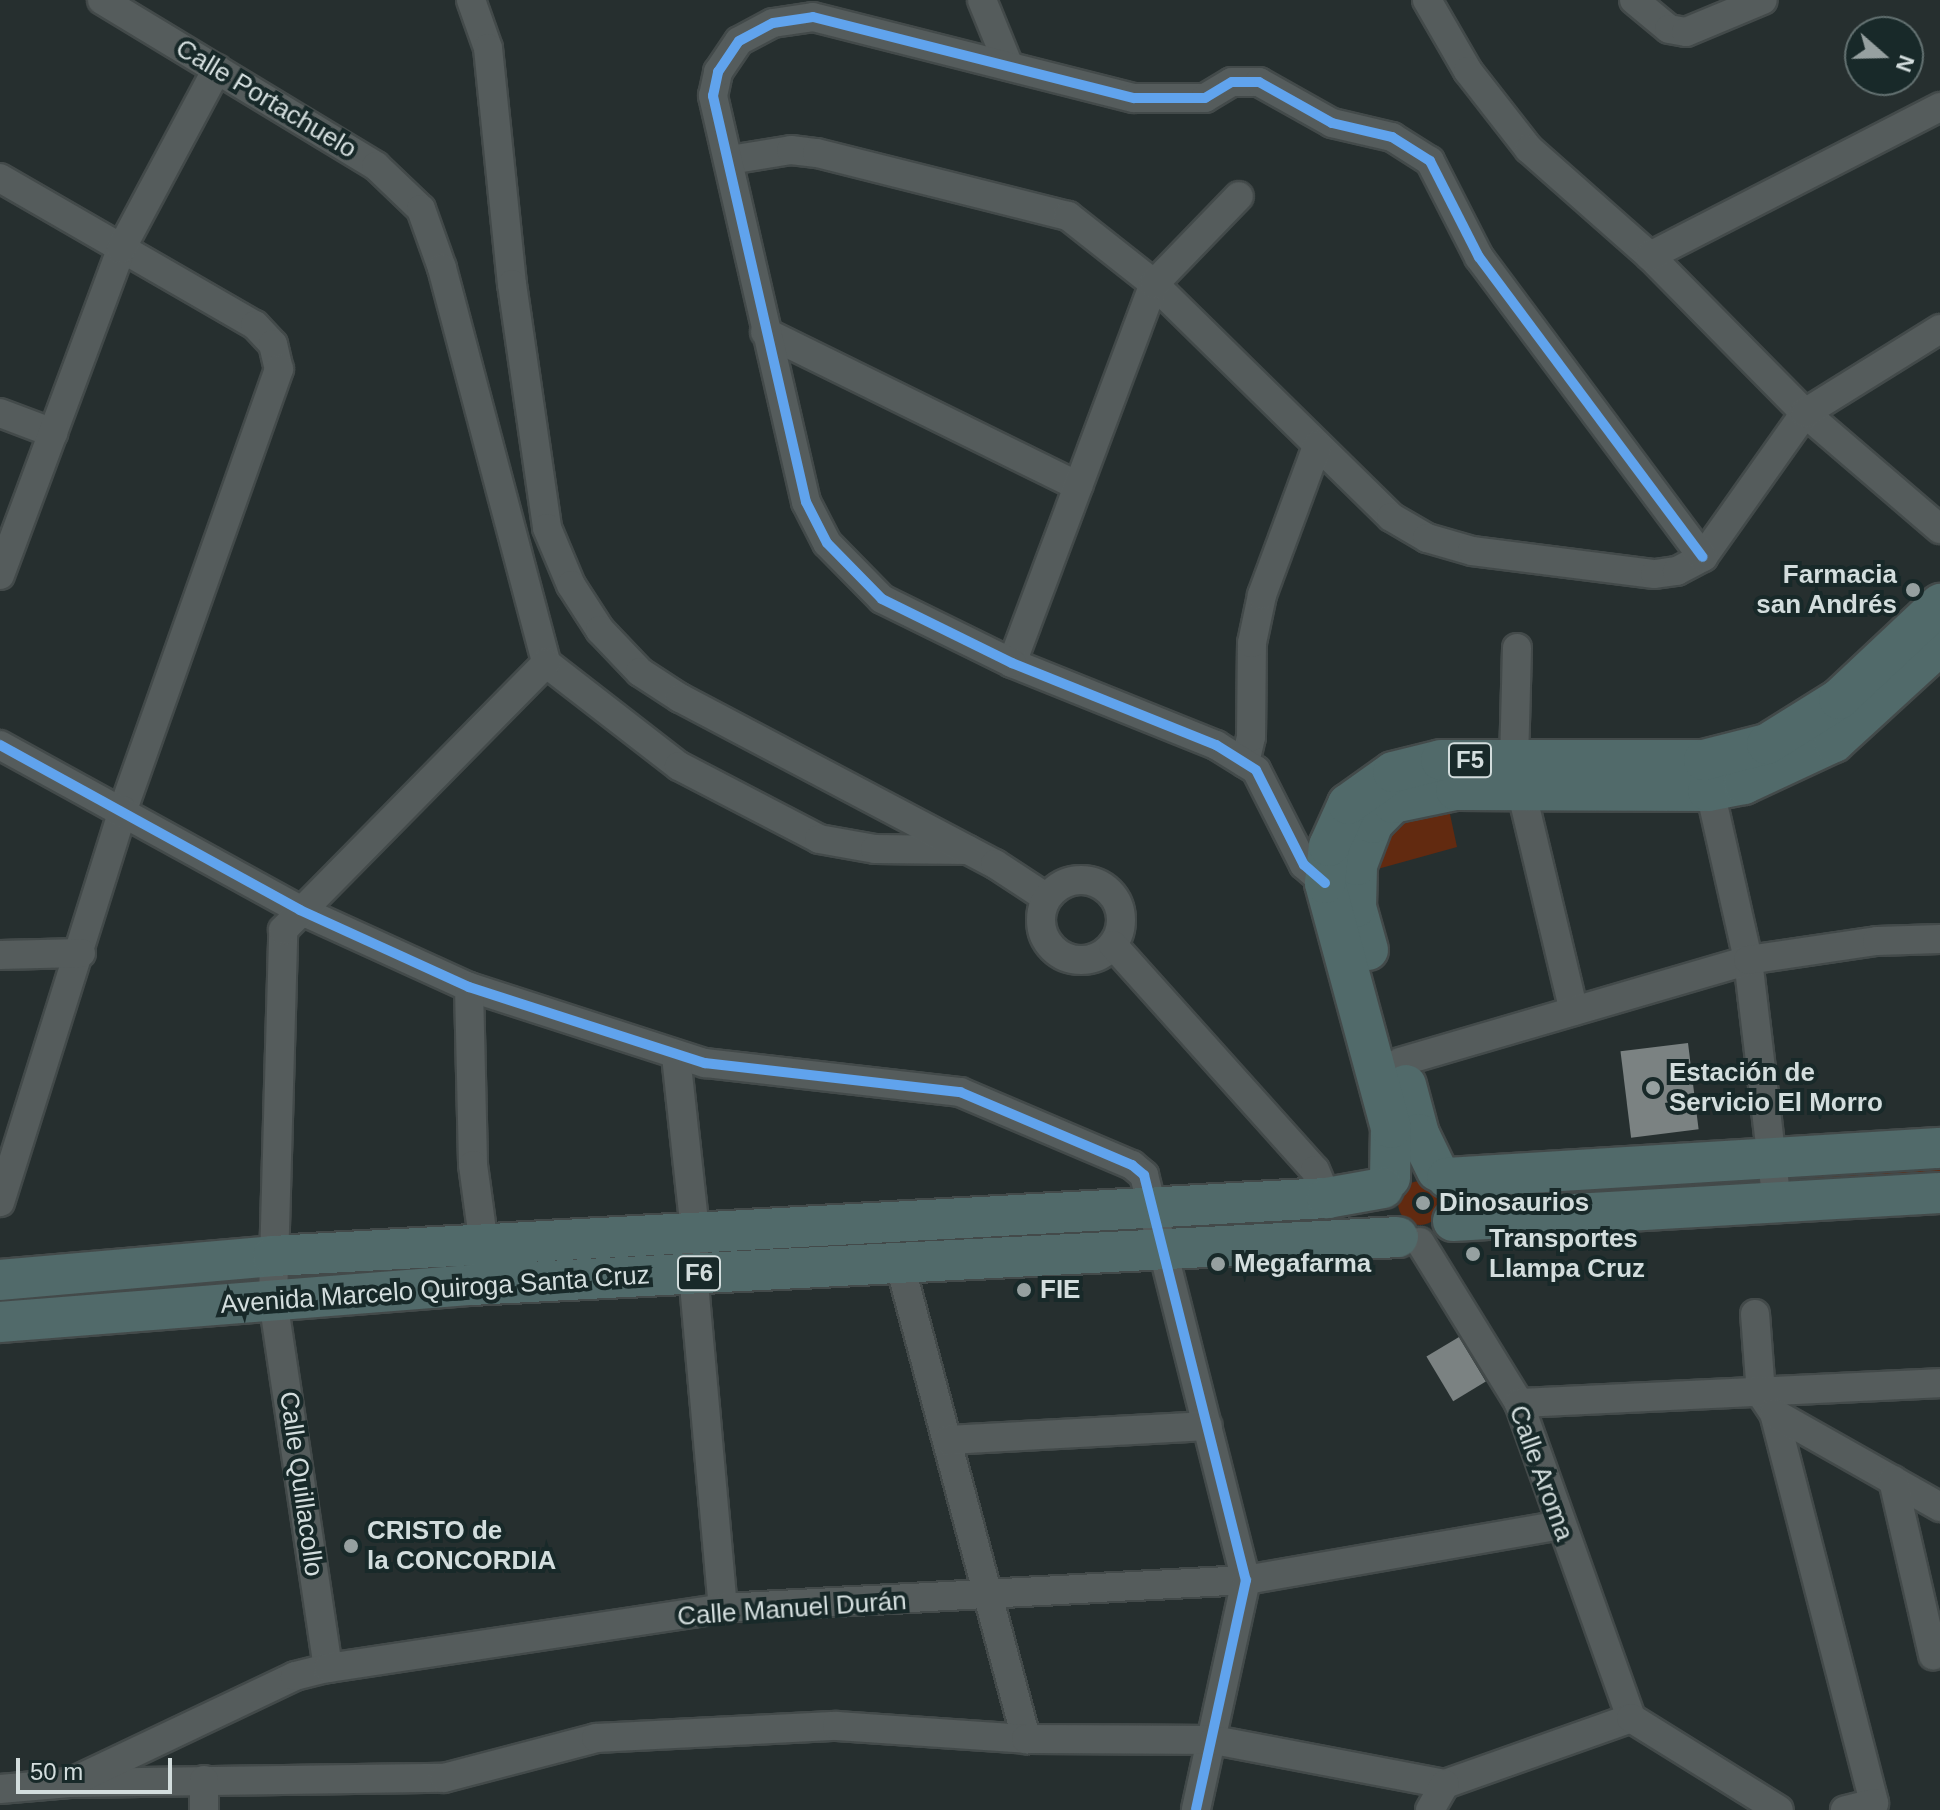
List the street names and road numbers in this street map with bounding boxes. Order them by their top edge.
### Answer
street label: Calle Portachuelo [170,33,362,165]
road number: F5 [1446,740,1494,780]
road number: F6 [675,1253,723,1293]
street label: Avenida Marcelo Quiroga Santa Cruz [219,1259,651,1321]
street label: Calle Quillacollo [273,1390,329,1578]
street label: Calle Aroma [1502,1400,1580,1546]
street label: Calle Manuel Durán [676,1585,908,1633]

